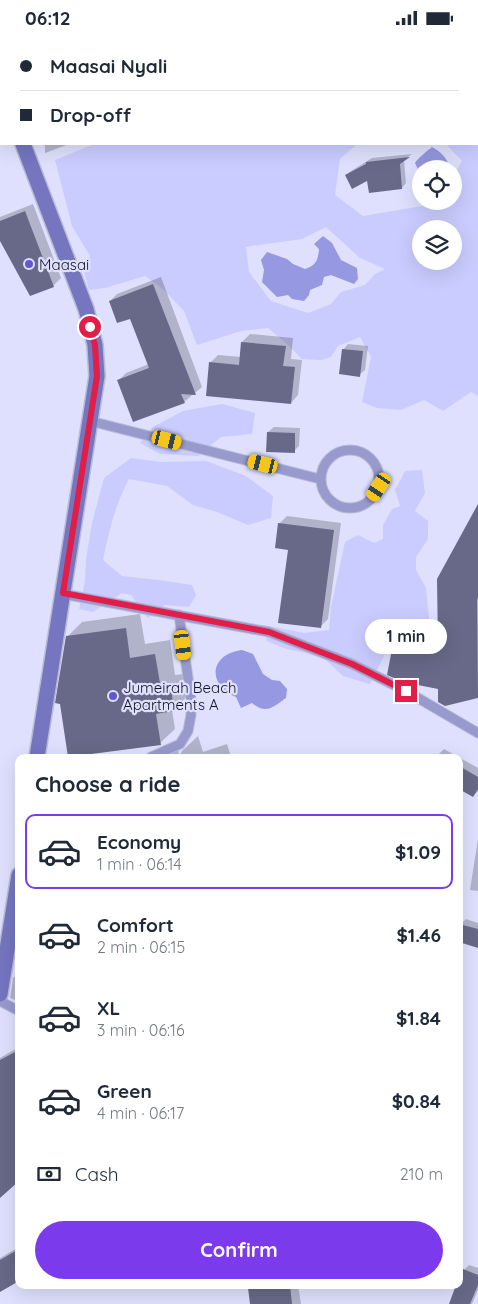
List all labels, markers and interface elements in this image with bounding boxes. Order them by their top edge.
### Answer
text: 06:12 [25,6,71,30]
text: Maasai Nyali [50,54,167,78]
text: Drop-off [50,103,131,127]
map controls [412,160,462,270]
button: locate [412,160,462,210]
button: layers [412,220,462,270]
place label: Maasai [39,255,89,274]
marker: Maasai [23,258,35,270]
route start [79,316,101,338]
car [150,429,183,451]
car [246,453,279,475]
car [364,470,393,504]
callout: 1 min [365,619,447,653]
text: 1 min [387,626,425,646]
car [173,629,192,661]
place label: Jumeirah Beach Apartments A [123,678,236,714]
route end [395,680,417,702]
marker: Jumeirah Beach Apartments A [107,690,119,702]
text: Choose a ride [35,770,180,798]
icon: car [37,829,82,874]
text: Economy [97,830,181,854]
text: $1.09 [395,840,441,864]
text: 1 min · 06:14 [97,854,182,874]
icon: car [37,912,82,957]
text: Comfort [97,913,174,937]
text: $1.46 [396,923,441,947]
text: 2 min · 06:15 [97,937,185,957]
icon: car [37,995,82,1040]
text: XL [97,996,120,1020]
text: $1.84 [396,1006,441,1030]
text: 3 min · 06:16 [97,1020,185,1040]
icon: car [37,1078,82,1123]
text: Green [97,1079,152,1103]
text: $0.84 [392,1089,441,1113]
text: 4 min · 06:17 [97,1103,184,1123]
icon: cash [35,1160,63,1188]
text: Cash [75,1162,119,1186]
text: 210 m [400,1164,443,1184]
button: Confirm [35,1221,443,1279]

